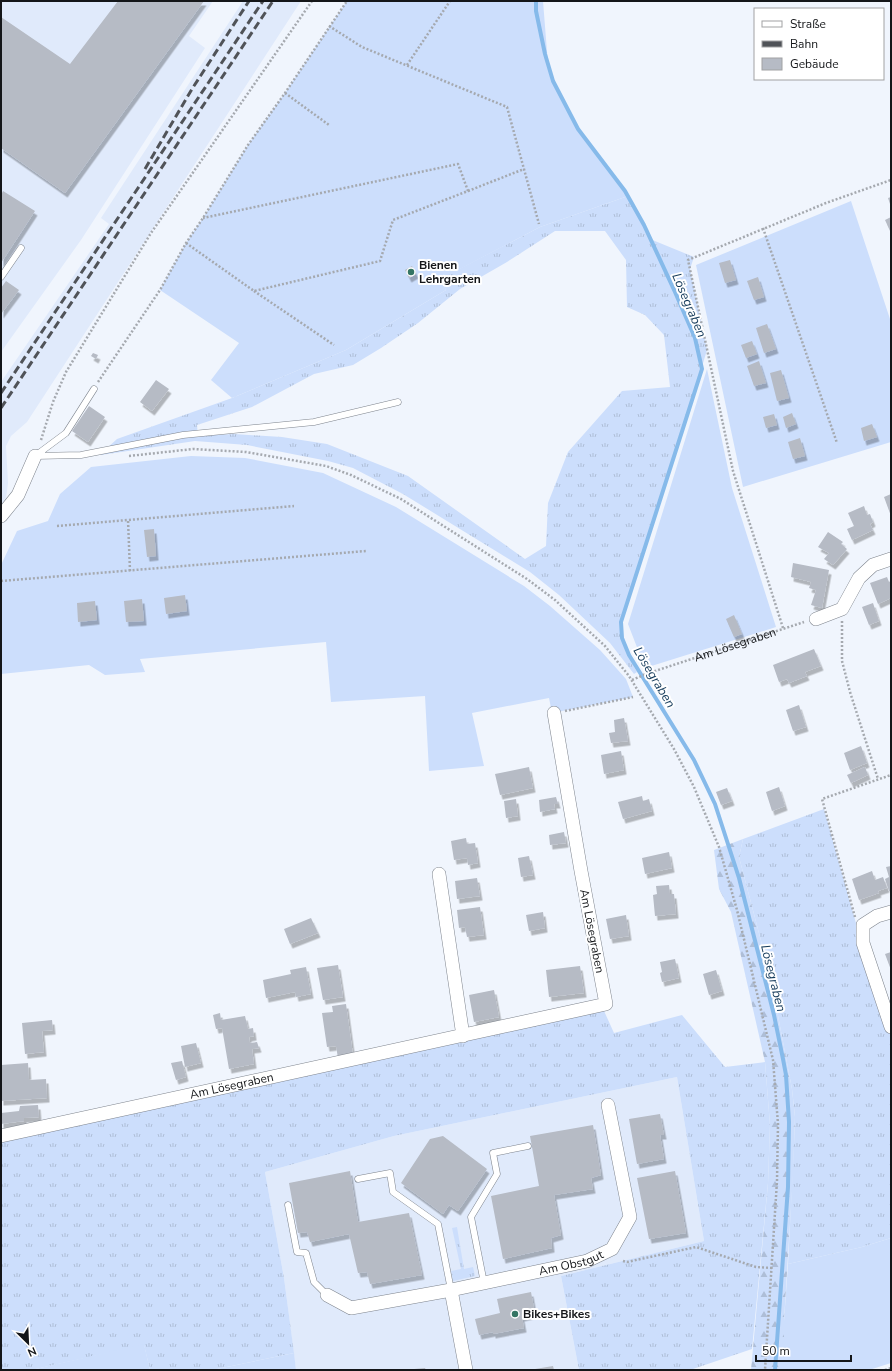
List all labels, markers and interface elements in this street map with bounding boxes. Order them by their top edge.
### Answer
legend [754,8,884,80]
text: Straße [790,16,826,32]
text: Bahn [790,36,818,52]
text: Gebäude [790,56,839,72]
place label: Bienen Lehrgarten [419,257,481,287]
marker: Bienen Lehrgarten [406,267,416,277]
water label: Lösegraben [667,270,711,340]
street label: Am Lösegraben [692,624,778,666]
water label: Lösegraben [629,644,679,711]
street label: Am Lösegraben [576,888,608,974]
water label: Lösegraben [756,943,790,1014]
street label: Am Lösegraben [188,1069,275,1103]
street label: Am Obstgut [537,1246,607,1279]
place label: Bikes+Bikes [523,1306,590,1322]
marker: Bikes+Bikes [510,1309,520,1319]
north arrow [8,1323,48,1363]
scale bar [756,1337,851,1363]
text: N [25,1343,39,1360]
text: 50 m [762,1343,790,1359]

